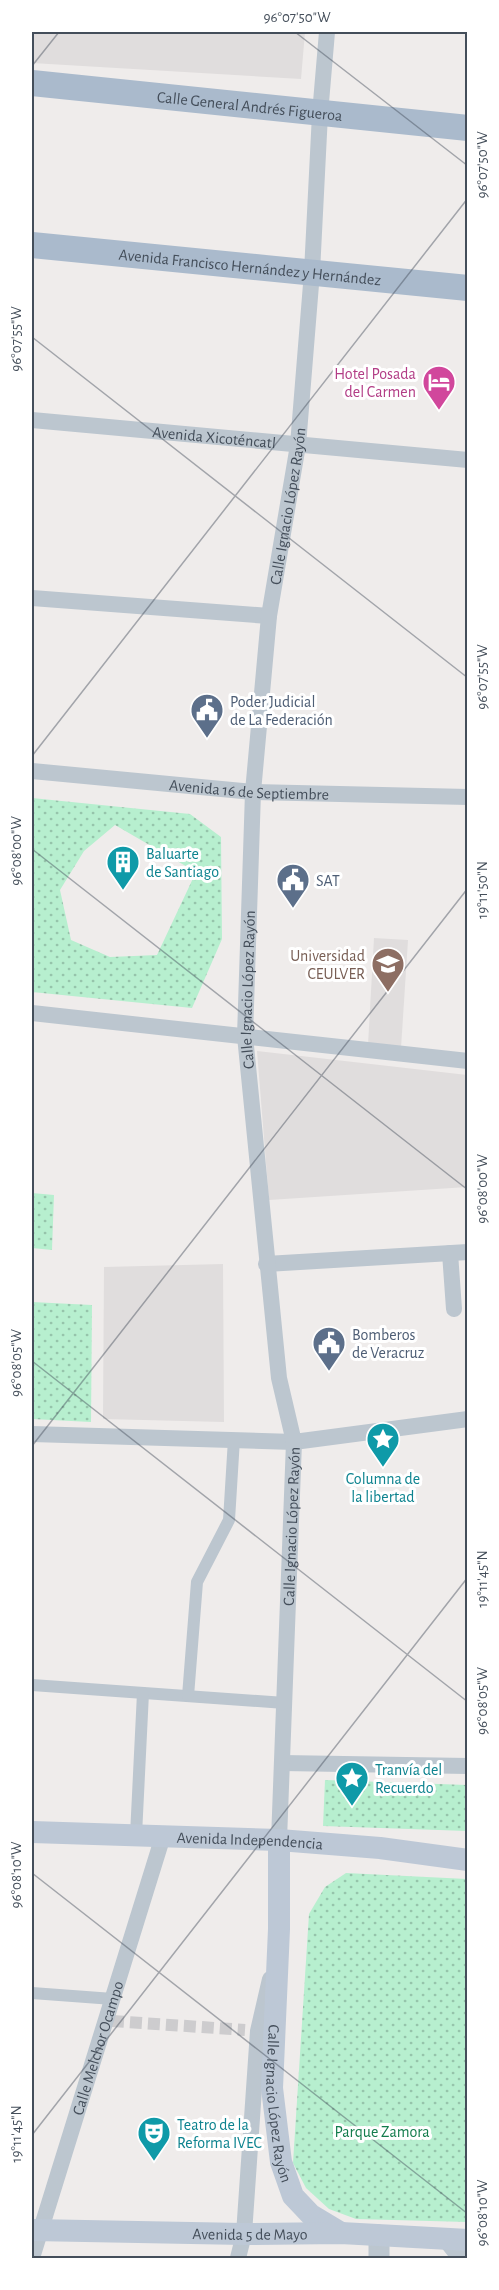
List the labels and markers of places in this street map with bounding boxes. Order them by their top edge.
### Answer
hotel icon: Hotel Posada del Carmen [421,364,457,411]
place label: Hotel Posada del Carmen [334,366,416,400]
public building icon: Poder Judicial de La Federación [189,692,225,739]
place label: Poder Judicial de La Federación [230,694,333,728]
building icon: Baluarte de Santiago [105,844,141,891]
place label: Baluarte de Santiago [146,846,219,880]
public building icon: SAT [275,862,311,909]
place label: SAT [316,873,340,889]
school or university icon: Universidad CEULVER [370,946,406,993]
place label: Universidad CEULVER [290,948,365,982]
public building icon: Bomberos de Veracruz [311,1325,347,1372]
place label: Bomberos de Veracruz [352,1327,425,1361]
place icon: Columna de la libertad [365,1421,401,1468]
place label: Columna de la libertad [346,1471,420,1505]
place icon: Tranvía del Recuerdo [334,1760,370,1807]
place label: Tranvía del Recuerdo [375,1762,442,1796]
theatre icon: Teatro de la Reforma IVEC [136,2115,172,2162]
place label: Teatro de la Reforma IVEC [177,2117,262,2151]

